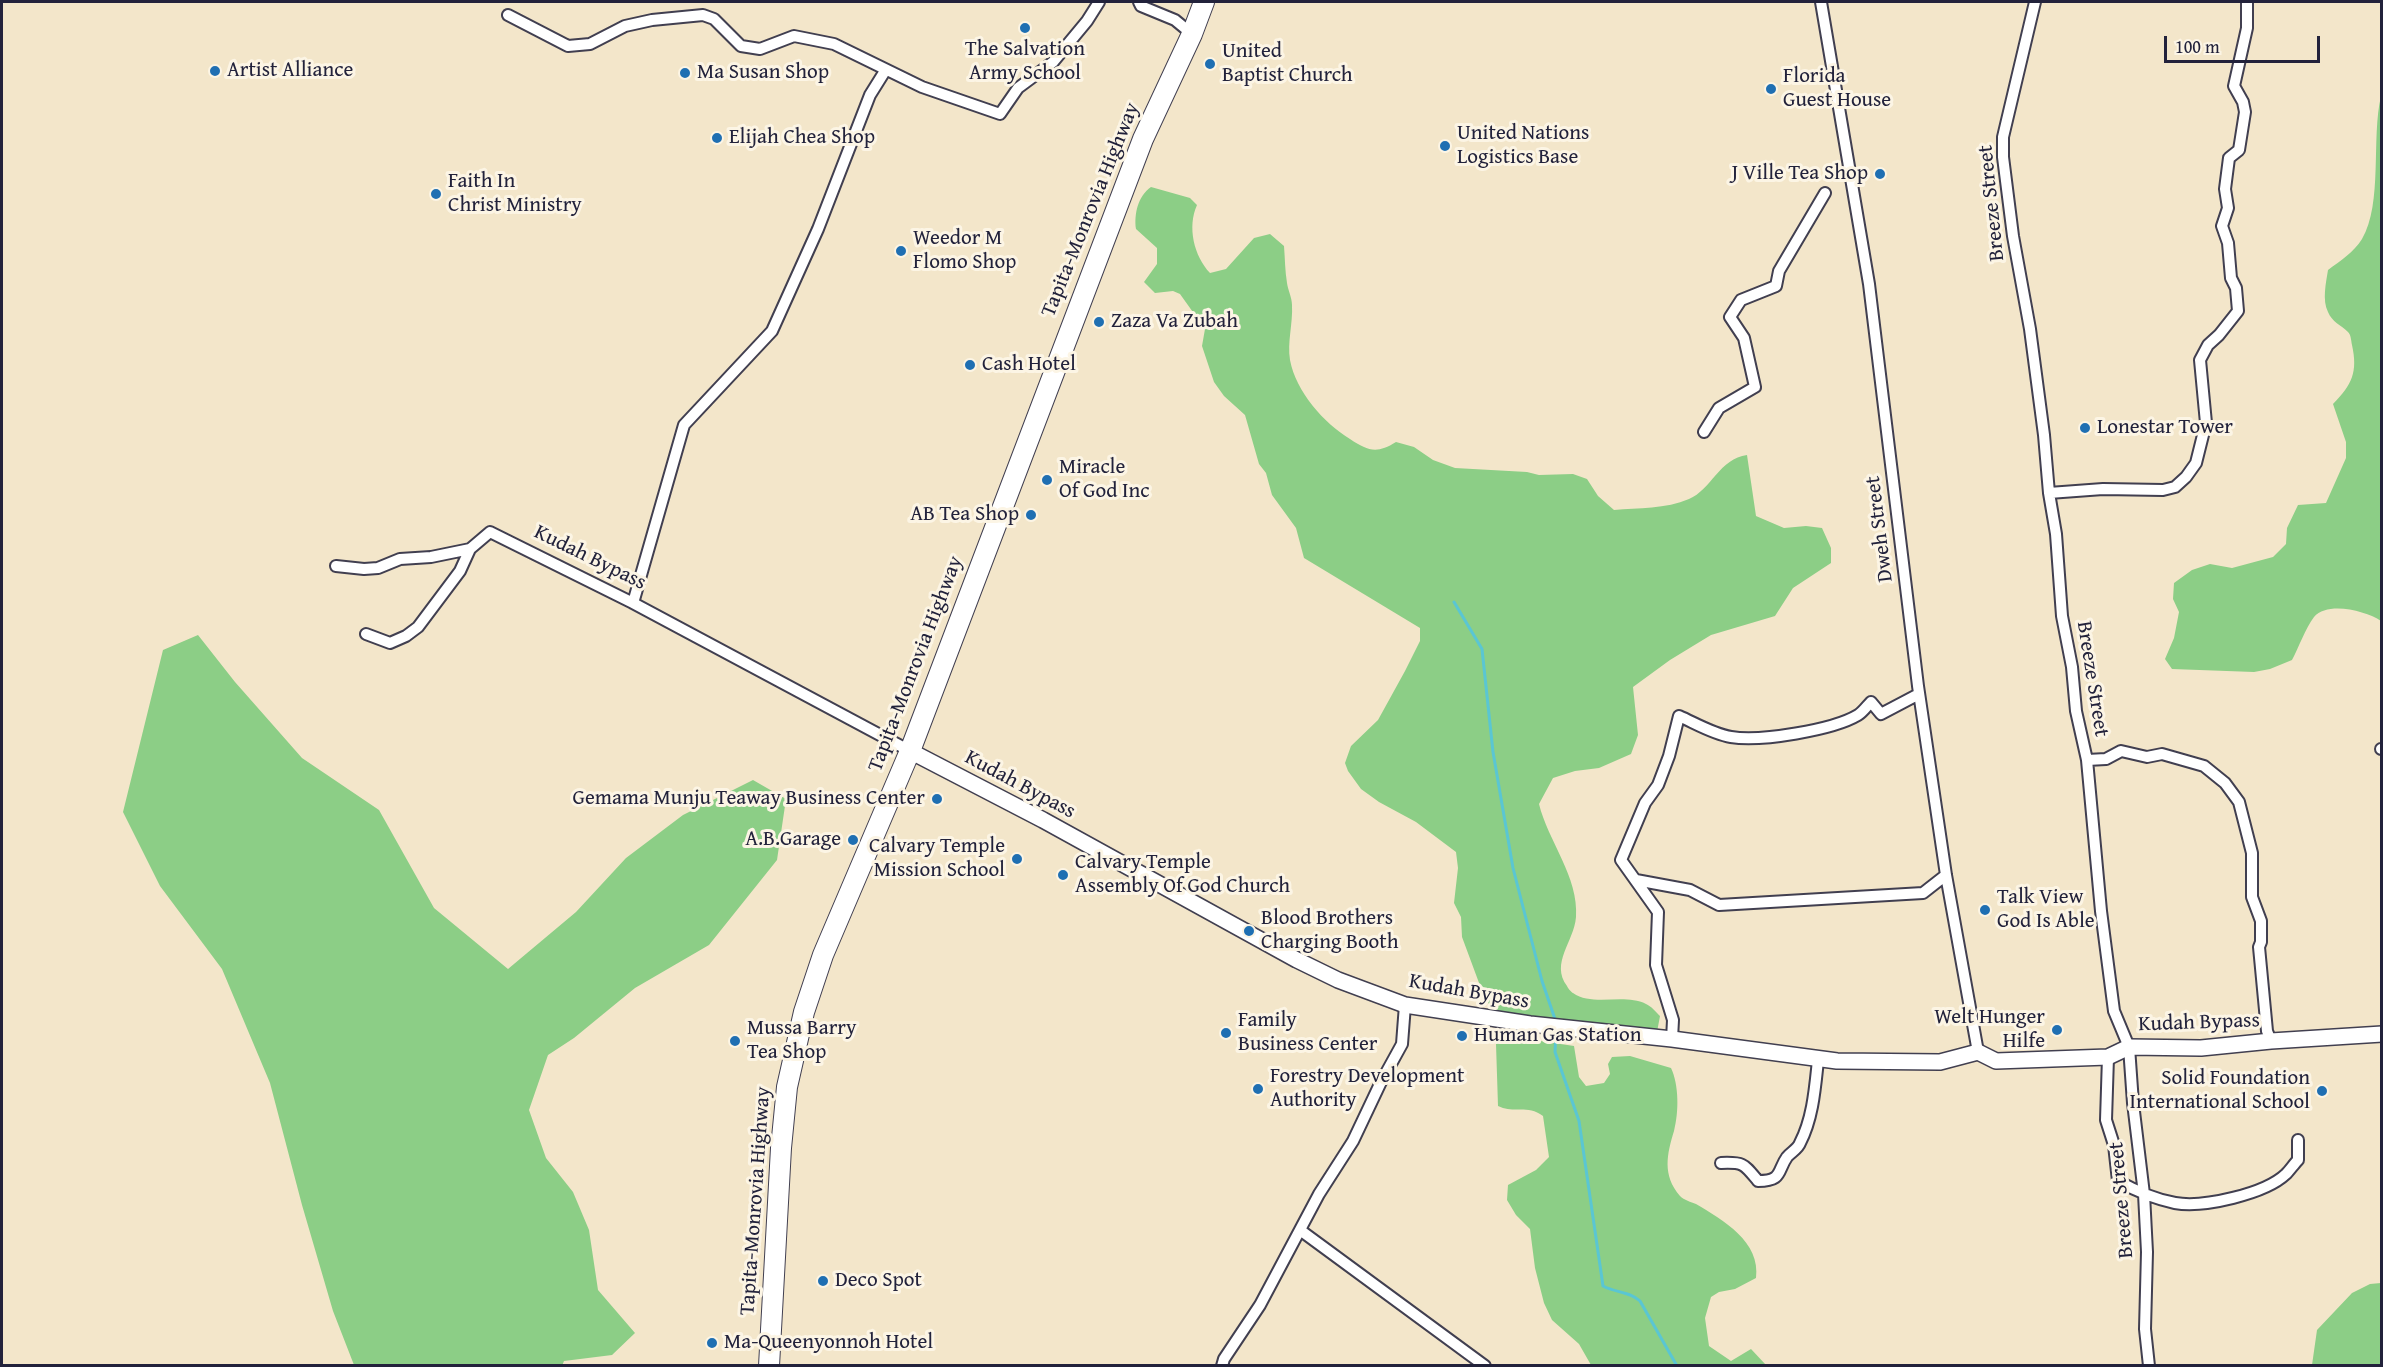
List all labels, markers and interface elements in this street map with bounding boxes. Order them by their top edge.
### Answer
marker: The Salvation Army School [1018,21,1032,35]
scale bar [2167,24,2323,62]
text: 100 m [2175,33,2220,60]
place label: The Salvation Army School [965,37,1085,87]
place label: United Baptist Church [1222,39,1353,89]
marker: United Baptist Church [1203,57,1217,71]
place label: Artist Alliance [227,58,353,84]
place label: Ma Susan Shop [697,60,829,86]
marker: Artist Alliance [208,64,222,78]
place label: Florida Guest House [1783,64,1891,114]
marker: Ma Susan Shop [678,66,692,80]
marker: Florida Guest House [1764,82,1778,96]
street label: Tapita-Monrovia Highway [1036,99,1146,321]
place label: United Nations Logistics Base [1457,121,1589,171]
place label: Elijah Chea Shop [729,125,875,151]
marker: Elijah Chea Shop [710,131,724,145]
marker: United Nations Logistics Base [1438,139,1452,153]
street label: Breeze Street [1973,144,2011,262]
place label: J Ville Tea Shop [1731,161,1868,187]
marker: J Ville Tea Shop [1873,167,1887,181]
place label: Faith In Christ Ministry [448,169,582,219]
marker: Faith In Christ Ministry [429,187,443,201]
place label: Weedor M Flomo Shop [913,226,1016,276]
marker: Weedor M Flomo Shop [894,244,908,258]
place label: Zaza Va Zubah [1111,309,1238,335]
marker: Zaza Va Zubah [1092,315,1106,329]
place label: Cash Hotel [982,352,1076,378]
marker: Cash Hotel [963,358,977,372]
place label: Lonestar Tower [2097,415,2233,441]
marker: Lonestar Tower [2078,421,2092,435]
place label: Miracle Of God Inc [1059,455,1150,505]
marker: Miracle Of God Inc [1040,473,1054,487]
street label: Dweh Street [1861,475,1899,583]
place label: AB Tea Shop [910,502,1019,528]
marker: AB Tea Shop [1024,508,1038,522]
street label: Kudah Bypass [530,520,650,596]
street label: Tapita-Monrovia Highway [863,553,969,775]
street label: Breeze Street [2070,619,2114,739]
street label: Kudah Bypass [960,745,1080,825]
place label: Gemama Munju Teaway Business Center [573,786,925,812]
marker: Gemama Munju Teaway Business Center [930,792,944,806]
place label: A.B.Garage [745,827,841,853]
marker: A.B.Garage [846,833,860,847]
place label: Calvary Temple Mission School [869,834,1005,884]
place label: Calvary Temple Assembly Of God Church [1075,850,1290,900]
marker: Calvary Temple Mission School [1010,852,1024,866]
marker: Calvary Temple Assembly Of God Church [1056,868,1070,882]
place label: Talk View God Is Able [1997,885,2095,935]
marker: Talk View God Is Able [1978,903,1992,917]
place label: Blood Brothers Charging Booth [1261,906,1399,956]
marker: Blood Brothers Charging Booth [1242,924,1256,938]
street label: Kudah Bypass [1407,969,1531,1015]
place label: Welt Hunger Hilfe [1934,1005,2045,1055]
place label: Family Business Center [1238,1008,1377,1058]
street label: Kudah Bypass [2138,1008,2260,1038]
place label: Mussa Barry Tea Shop [747,1016,856,1066]
place label: Human Gas Station [1474,1023,1641,1049]
marker: Welt Hunger Hilfe [2050,1023,2064,1037]
marker: Family Business Center [1219,1026,1233,1040]
marker: Human Gas Station [1455,1029,1469,1043]
marker: Mussa Barry Tea Shop [728,1034,742,1048]
place label: Forestry Development Authority [1270,1064,1464,1114]
place label: Solid Foundation International School [2129,1066,2310,1116]
marker: Forestry Development Authority [1251,1082,1265,1096]
marker: Solid Foundation International School [2315,1084,2329,1098]
street label: Tapita-Monrovia Highway [735,1086,777,1316]
street label: Breeze Street [2104,1141,2140,1259]
place label: Deco Spot [835,1268,922,1294]
marker: Deco Spot [816,1274,830,1288]
place label: Ma-Queenyonnoh Hotel [724,1330,933,1356]
marker: Ma-Queenyonnoh Hotel [705,1336,719,1350]

